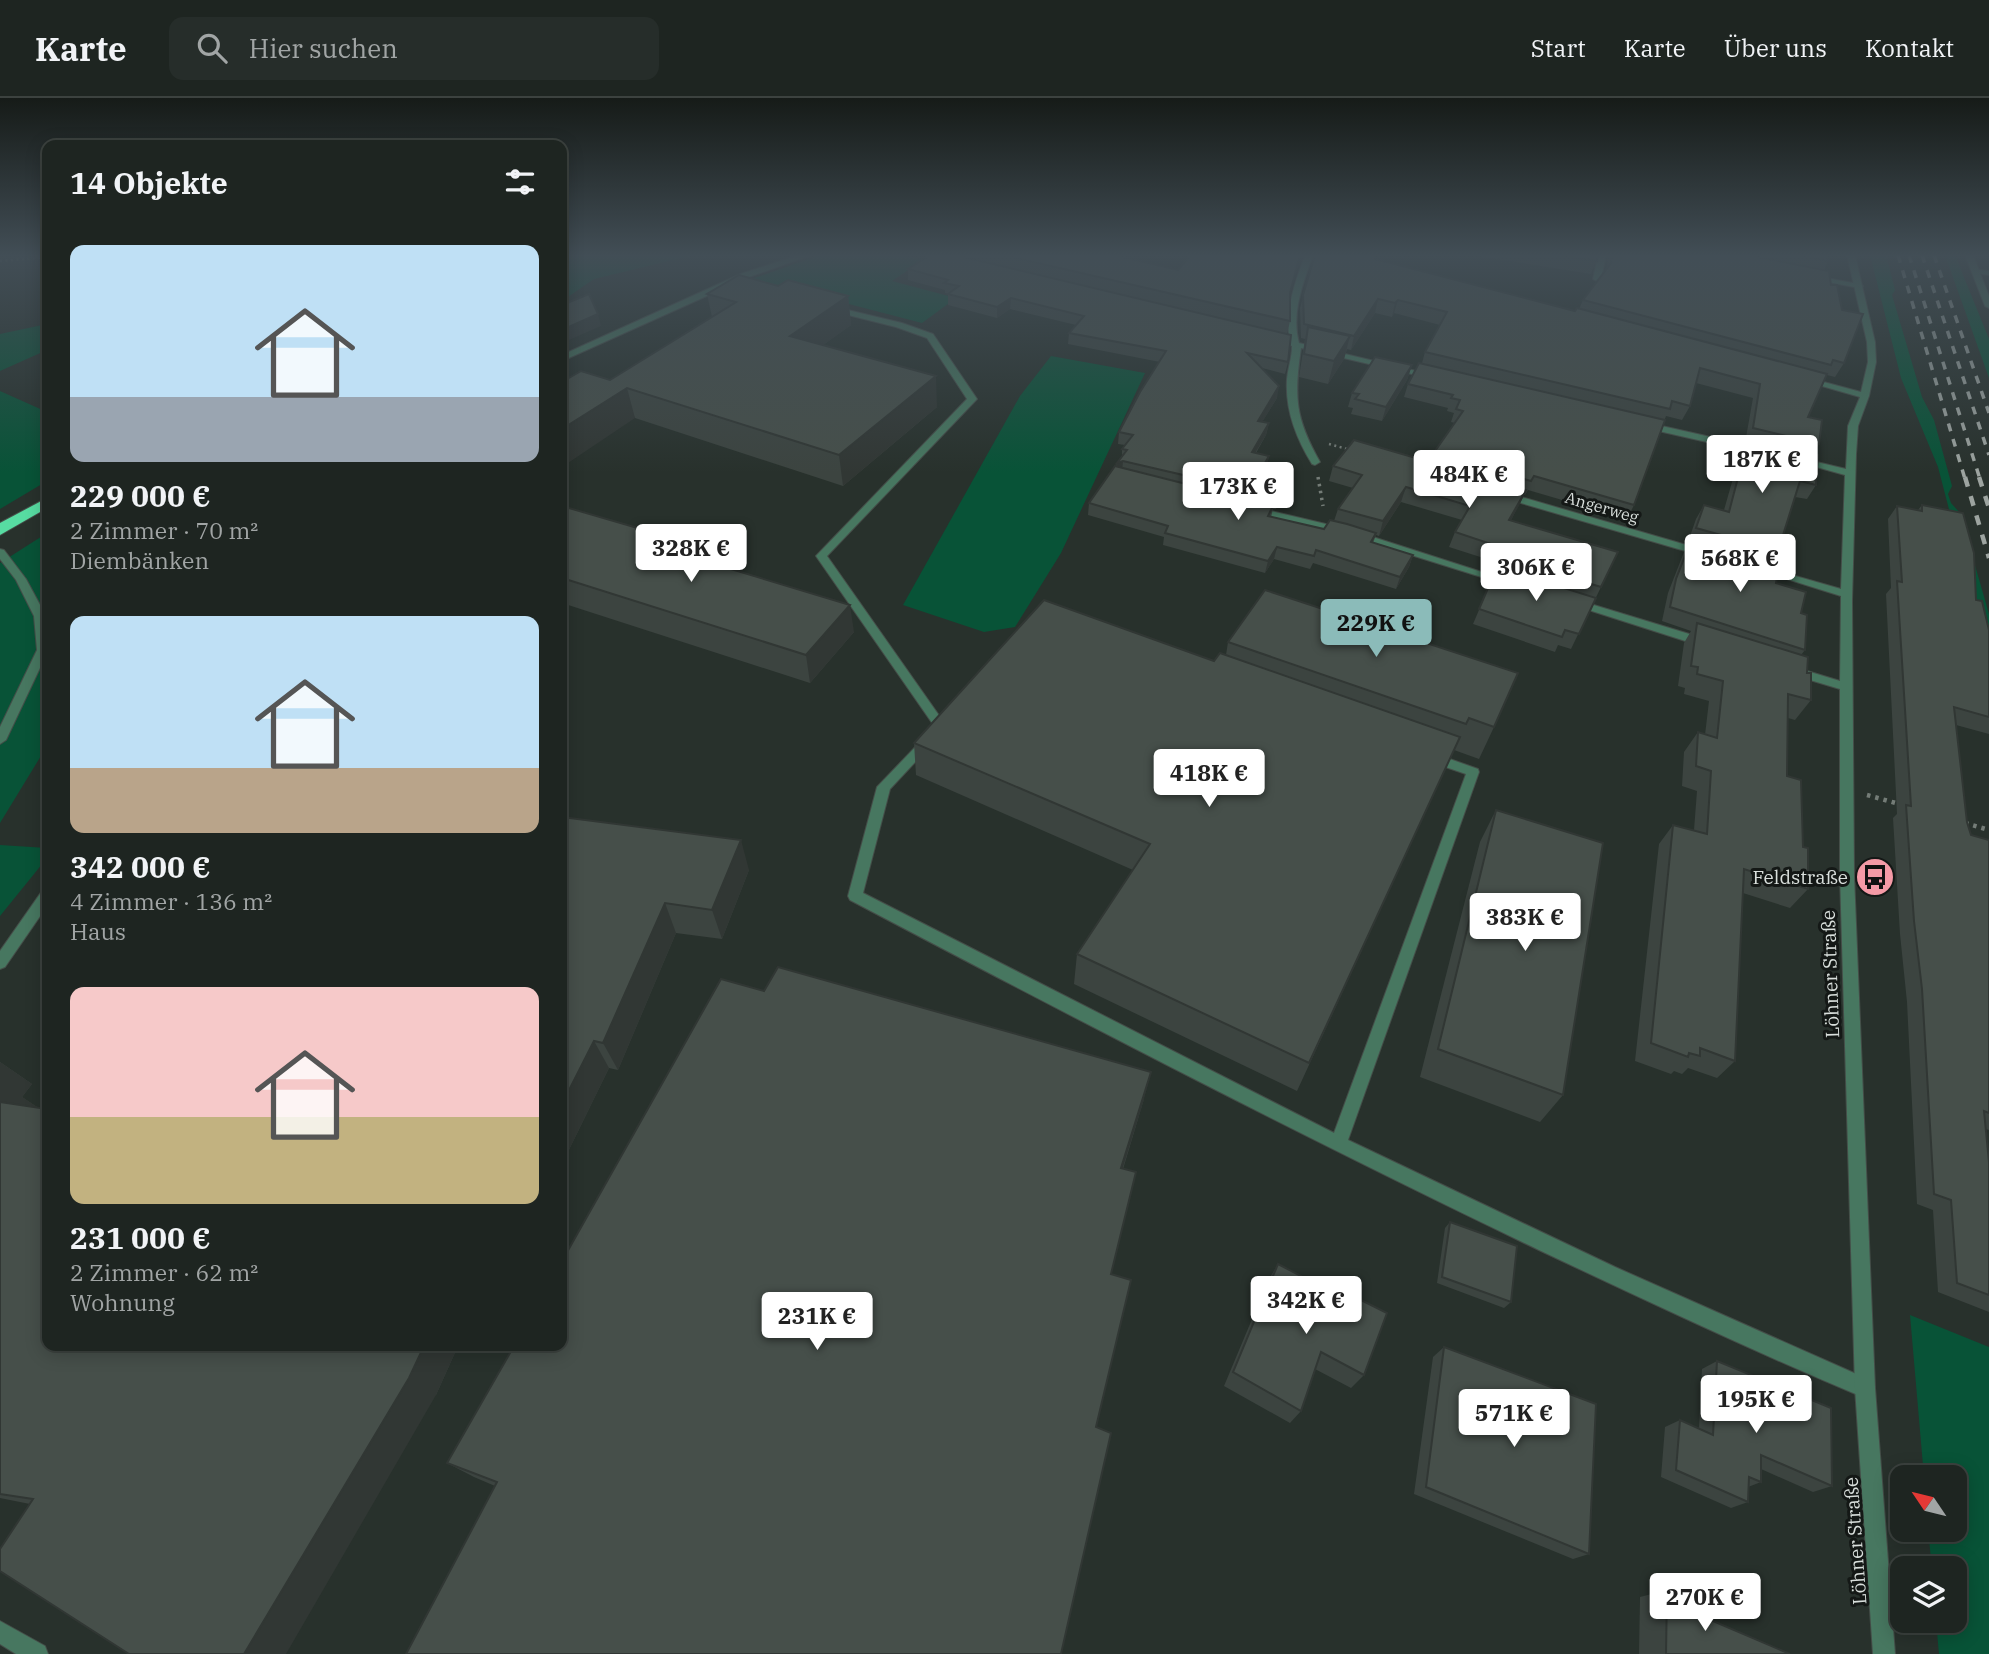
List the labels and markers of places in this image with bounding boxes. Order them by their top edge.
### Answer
pin: 187K € [1705,436,1819,495]
pin: 484K € [1412,450,1526,510]
pin: 173K € [1181,462,1295,522]
pin: 328K € [634,524,748,584]
pin: 568K € [1683,534,1797,594]
pin: 306K € [1479,544,1593,603]
pin: 229K € [1319,600,1433,659]
pin: 418K € [1152,750,1266,809]
bus stop icon: Feldstraße [1854,856,1896,898]
place label: Feldstraße [1752,865,1848,889]
pin: 383K € [1468,894,1582,953]
pin: 342K € [1249,1276,1363,1336]
pin: 231K € [760,1292,874,1352]
pin: 195K € [1699,1376,1813,1435]
pin: 571K € [1457,1390,1571,1449]
pin: 270K € [1648,1574,1762,1633]

